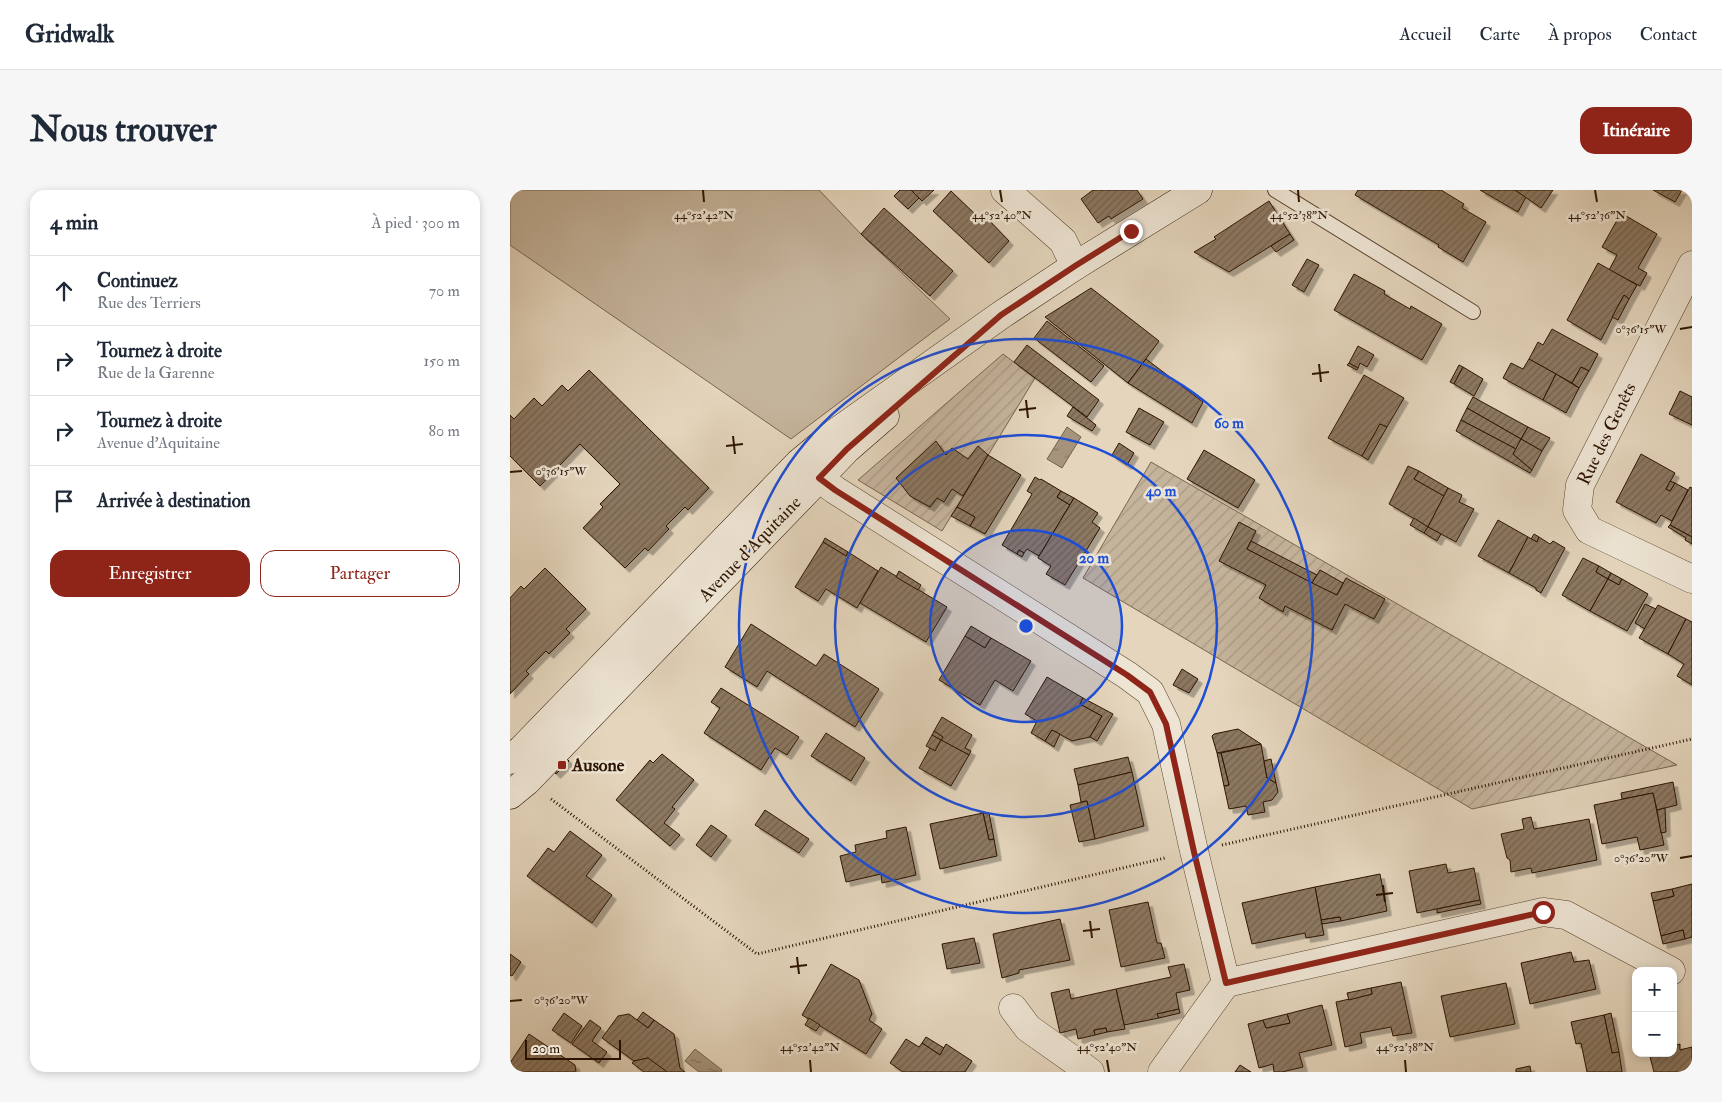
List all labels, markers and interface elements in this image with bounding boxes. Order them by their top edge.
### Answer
text: Gridwalk [25,19,114,50]
text: Accueil [1399,23,1452,46]
text: Carte [1480,23,1520,46]
text: À propos [1548,23,1612,46]
text: Contact [1640,23,1697,46]
button: Itinéraire [1580,107,1692,154]
text: Nous trouver [30,108,217,152]
text: 44°52'42"N [674,208,734,223]
text: 44°52'40"N [972,208,1032,223]
text: 44°52'38"N [1270,208,1328,223]
text: 44°52'36"N [1568,208,1626,223]
text: 4 min [50,209,98,236]
text: À pied · 300 m [372,213,460,233]
route end [1120,220,1143,243]
text: Continuez [97,269,178,293]
icon: ahead [50,277,78,305]
text: 70 m [429,281,460,301]
text: Rue des Terriers [97,293,201,313]
text: 0°36'15"W [1615,322,1667,337]
text: Tournez à droite [97,339,222,363]
icon: right [50,347,78,375]
text: 150 m [423,351,460,371]
text: Rue de la Garenne [97,363,214,383]
street label: Rue des Genêts [1572,379,1642,489]
text: Tournez à droite [97,409,222,433]
text: 60 m [1214,414,1244,433]
icon: right [50,417,78,445]
text: 80 m [429,421,460,441]
text: Avenue d'Aquitaine [97,433,220,453]
text: 0°36'15"W [535,464,587,479]
text: 40 m [1145,482,1177,501]
icon: arrive [50,487,78,515]
text: Arrivée à destination [97,489,251,513]
street label: Avenue d'Aquitaine [693,491,807,607]
text: 20 m [1079,549,1109,568]
button: Enregistrer [50,550,250,597]
button: Partager [260,550,460,597]
centre of rings [1017,617,1035,635]
place label: Ausone [571,754,625,777]
marker: Ausone [556,759,568,771]
text: 0°36'20"W [1614,851,1669,866]
route start [1532,901,1555,924]
map controls [1632,967,1677,1057]
button: + [1632,967,1677,1012]
text: 0°36'20"W [534,993,589,1008]
button: − [1632,1012,1677,1057]
scale bar [525,1037,621,1060]
text: 20 m [532,1040,560,1057]
text: 44°52'42"N [780,1040,840,1055]
text: 44°52'40"N [1077,1040,1137,1055]
text: 44°52'38"N [1376,1040,1434,1055]

